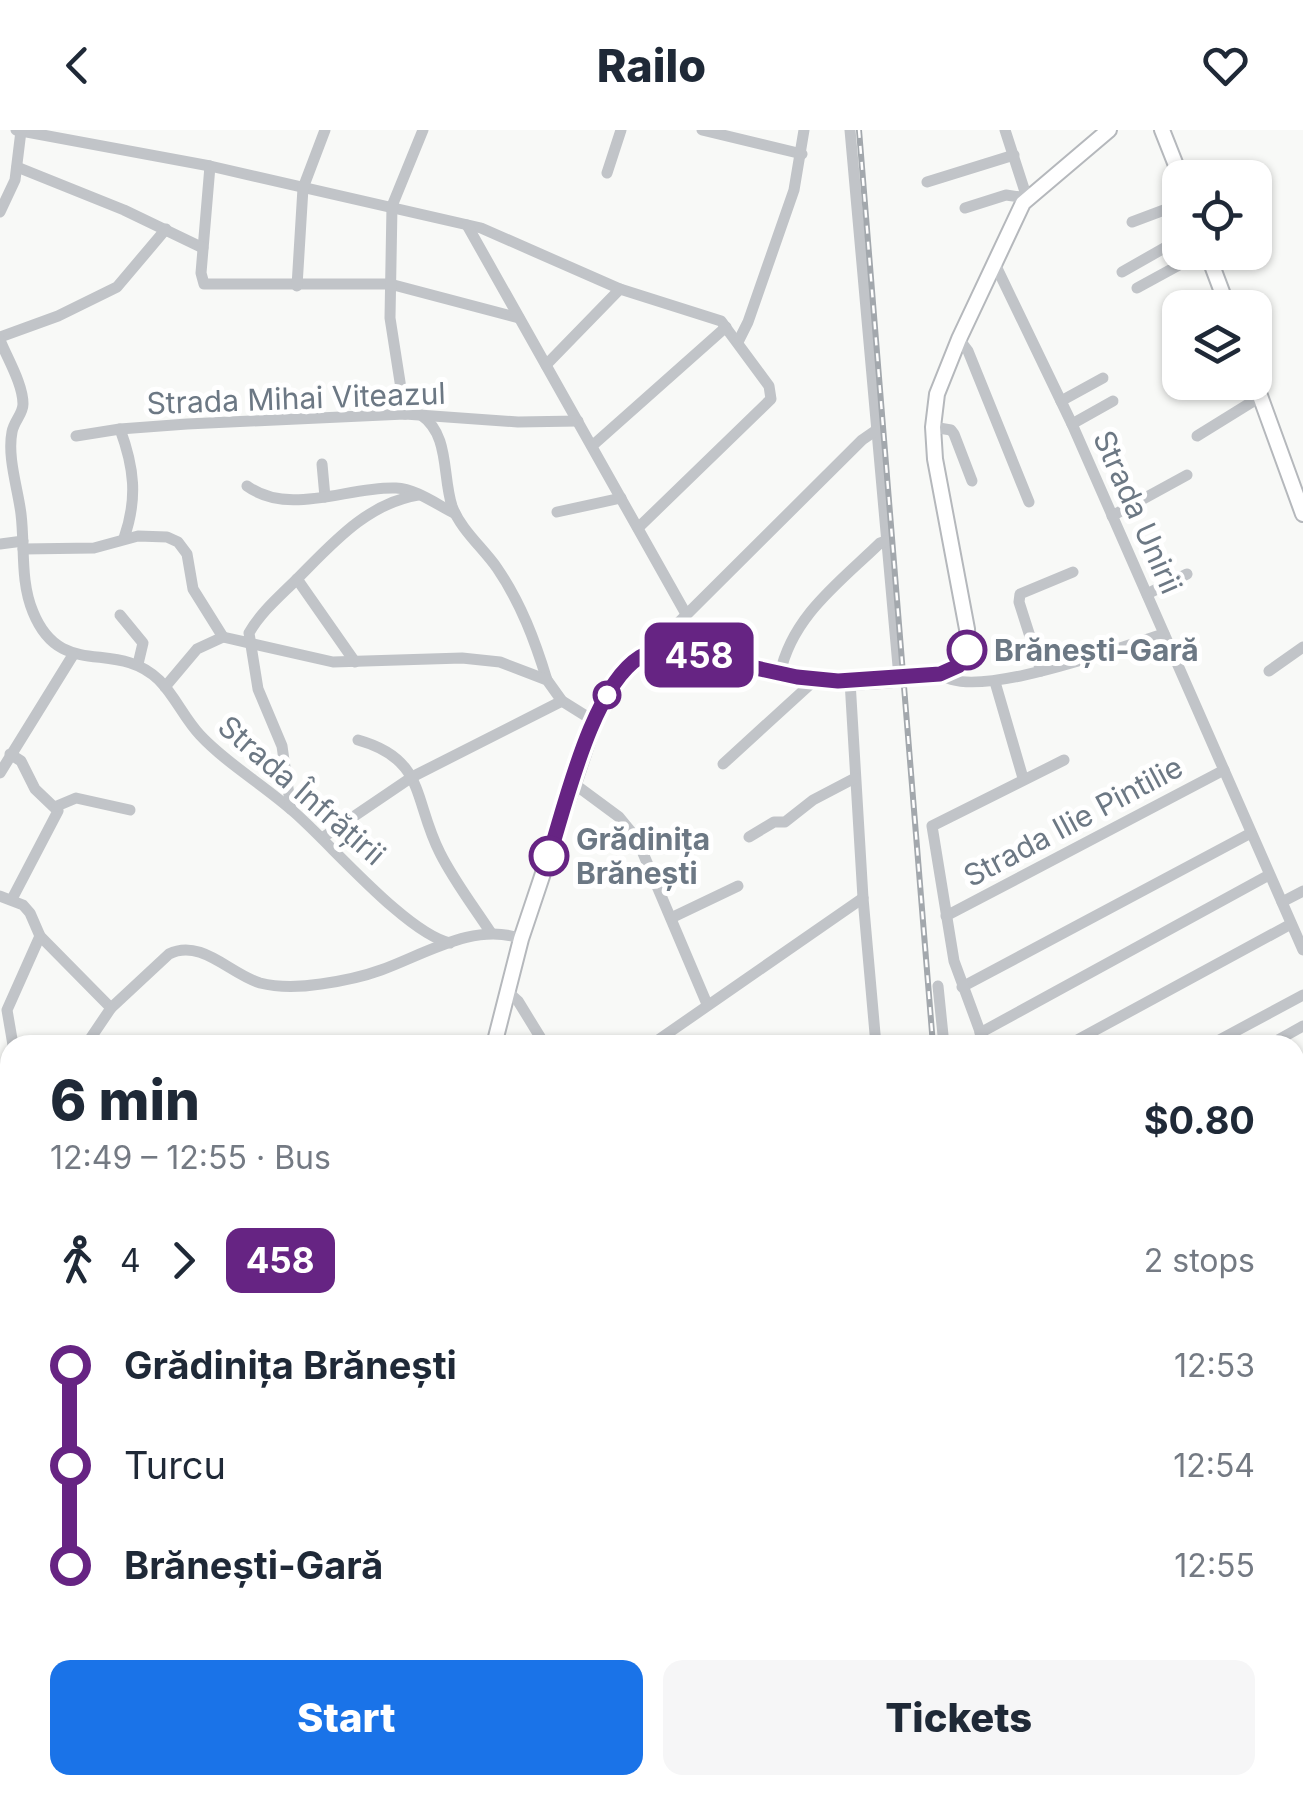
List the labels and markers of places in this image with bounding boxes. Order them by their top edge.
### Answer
marker: Brănești-Gară [948,631,986,669]
place label: Brănești-Gară [994,632,1199,668]
unlabelled marker [594,682,620,708]
place label: Grădinița Brănești [576,821,710,891]
marker: Grădinița Brănești [530,837,568,875]

